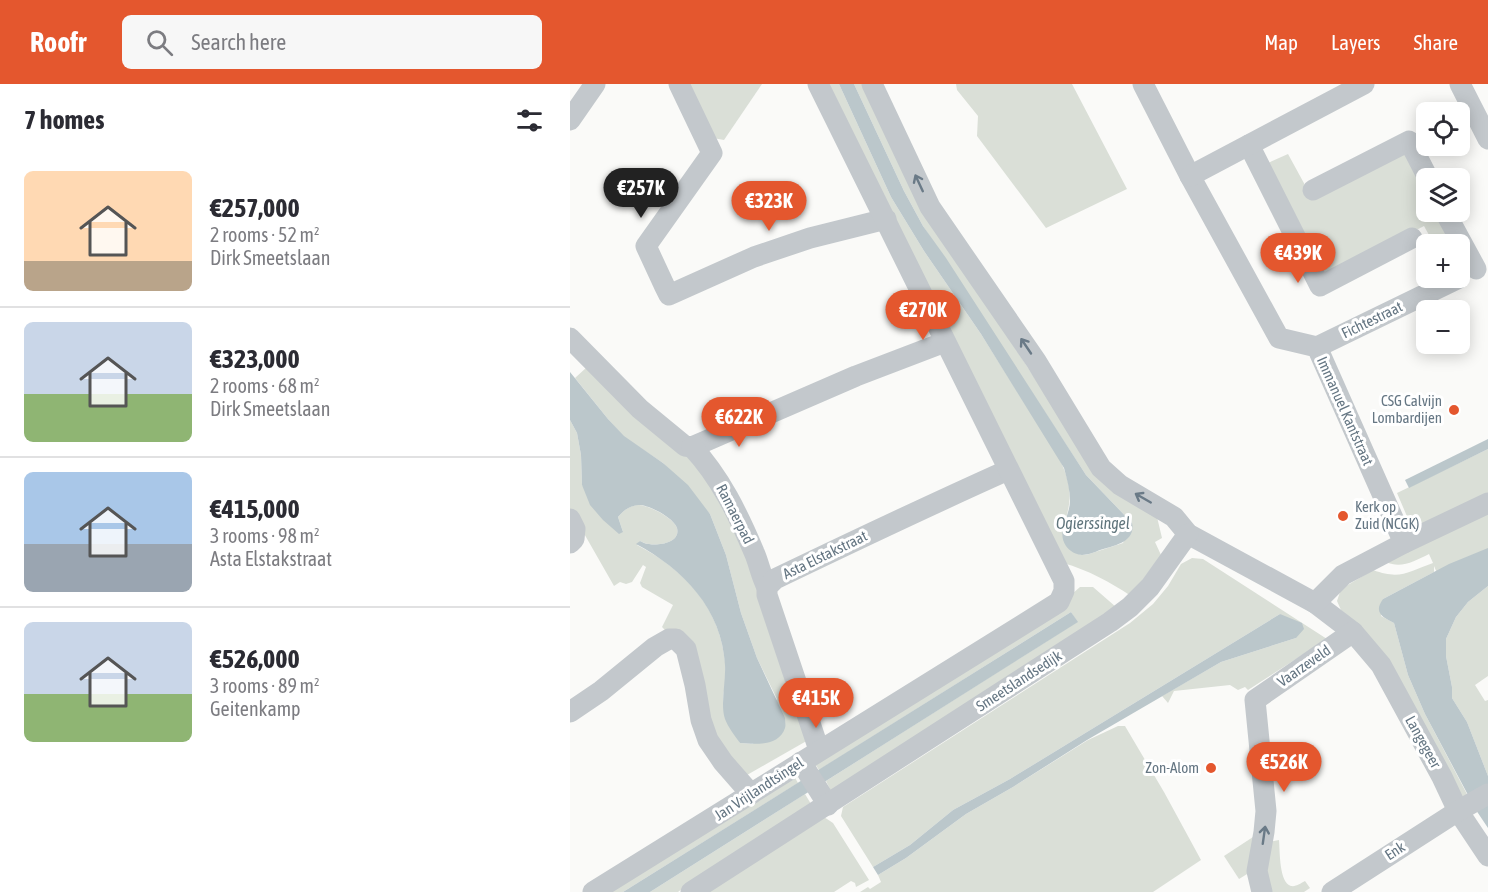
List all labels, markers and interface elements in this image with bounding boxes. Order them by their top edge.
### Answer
search box [122,15,542,69]
text: Roofr [30,26,86,58]
icon: search [143,26,176,59]
text: Search here [191,29,286,55]
text: Map [1264,30,1298,54]
text: Layers [1331,30,1381,54]
text: Share [1414,30,1458,54]
map controls [1416,102,1470,354]
button: locate [1416,102,1470,156]
icon: filters [513,104,546,137]
text: 7 homes [24,105,104,135]
pin: €257K [599,168,683,219]
button: layers [1416,168,1470,222]
one-way arrow [913,175,925,193]
text: €257K [618,176,665,199]
pin: €323K [727,181,811,232]
text: €323K [746,189,793,212]
text: €257,000 [210,193,300,223]
icon: home [72,195,144,267]
text: 2 rooms · 52 m² [210,223,320,246]
pin: €439K [1256,233,1340,284]
button: + [1416,234,1470,288]
text: €439K [1275,241,1322,264]
text: Dirk Smeetslaan [210,246,331,269]
pin: €270K [881,290,965,341]
text: €270K [900,298,947,321]
street label: Fichtestraat [1339,298,1405,342]
button: − [1416,300,1470,354]
one-way arrow [1020,339,1032,355]
text: €323,000 [210,344,300,374]
icon: home [72,346,144,418]
street label: Immanuel Kantstraat [1314,354,1377,468]
text: 2 rooms · 68 m² [210,374,320,397]
place label: CSG Calvijn Lombardijen [1372,392,1442,426]
text: Dirk Smeetslaan [210,397,331,420]
pin: €622K [697,397,781,448]
marker: CSG Calvijn Lombardijen [1447,403,1461,417]
text: €622K [716,405,763,428]
street label: Ramaerpad [713,481,758,546]
one-way arrow [1135,492,1152,504]
text: €415,000 [210,494,300,524]
icon: home [72,496,144,568]
place label: Kerk op Zuid (NCGK) [1355,498,1419,532]
marker: Kerk op Zuid (NCGK) [1336,509,1350,523]
water label: Ogierssingel [1056,514,1130,533]
text: 3 rooms · 98 m² [210,524,320,547]
street label: Asta Elstakstraat [780,527,870,582]
text: Asta Elstakstraat [210,547,332,570]
street label: Vaarzeveld [1274,641,1334,690]
text: €526,000 [210,644,300,674]
icon: home [72,646,144,718]
street label: Smeetslandsedijk [973,646,1065,714]
text: 3 rooms · 89 m² [210,674,320,697]
pin: €415K [774,678,858,729]
text: €415K [793,686,840,709]
text: Geitenkamp [210,697,301,720]
street label: Langegeer [1402,713,1445,771]
pin: €526K [1242,742,1326,793]
text: €526K [1261,750,1308,773]
street label: Jan Vrijlandtsingel [711,754,806,824]
place label: Zon-Alom [1145,759,1199,776]
marker: Zon-Alom [1204,761,1218,775]
one-way arrow [1258,825,1269,845]
street label: Enk [1382,838,1408,863]

